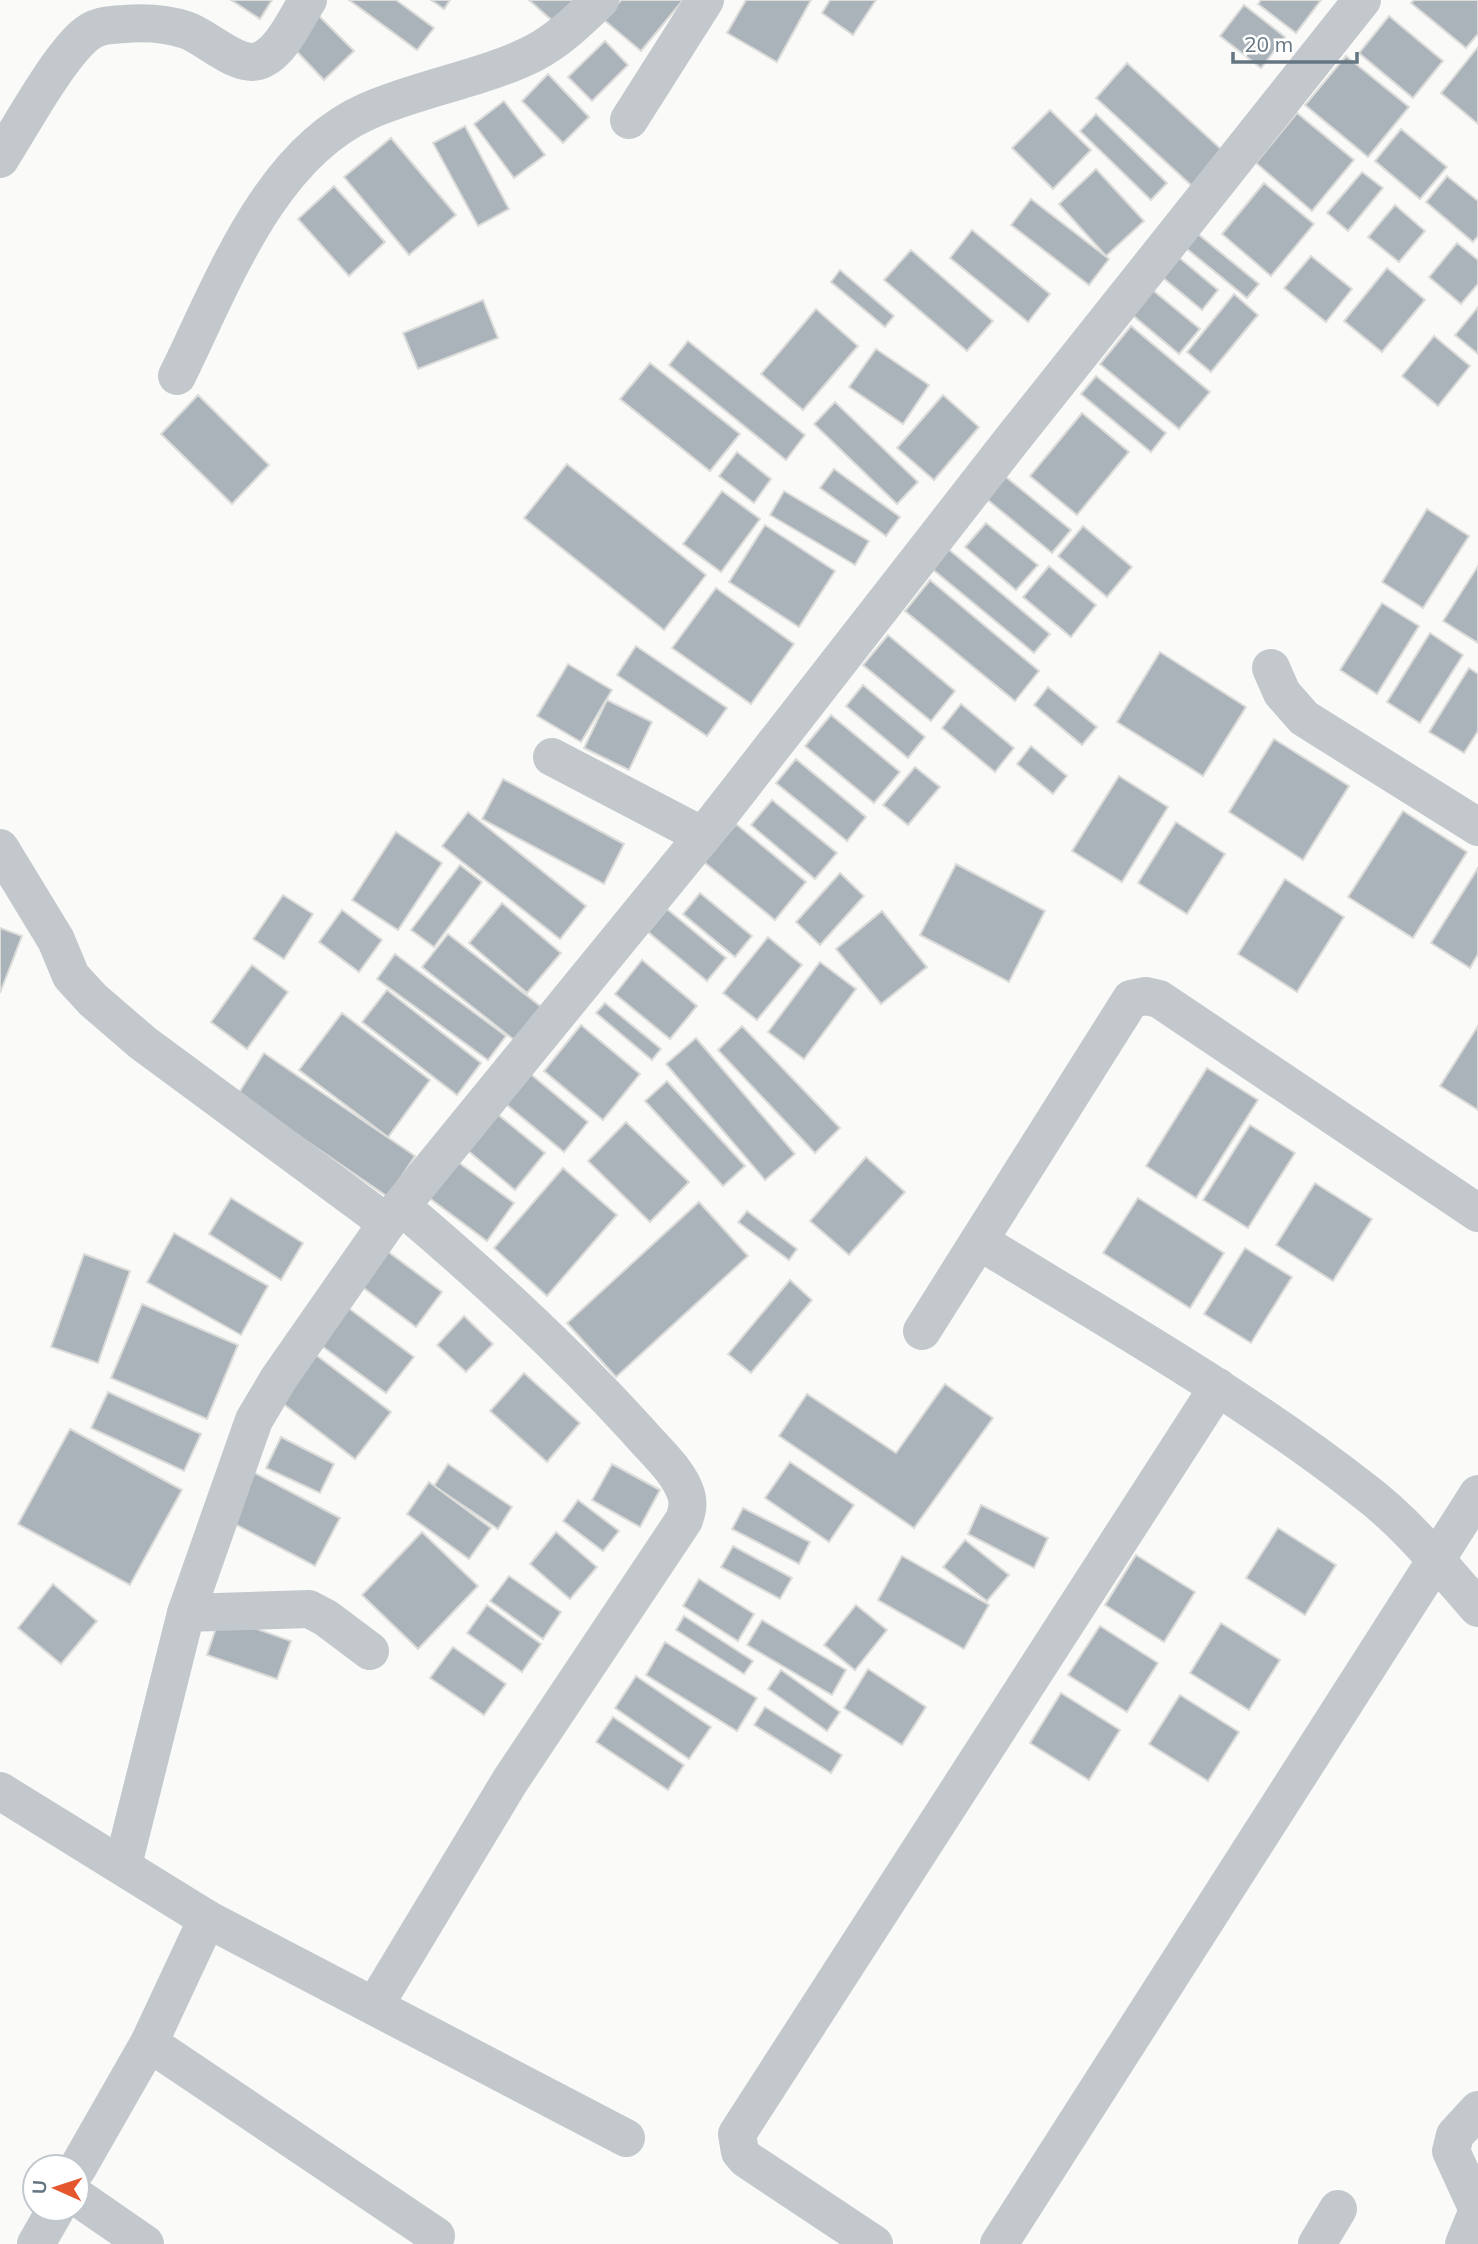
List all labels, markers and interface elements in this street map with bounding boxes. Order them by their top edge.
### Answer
scale bar [1233,21,1357,65]
text: 20 m [1244,31,1293,57]
north arrow [21,2153,91,2223]
text: U [27,2179,51,2195]

